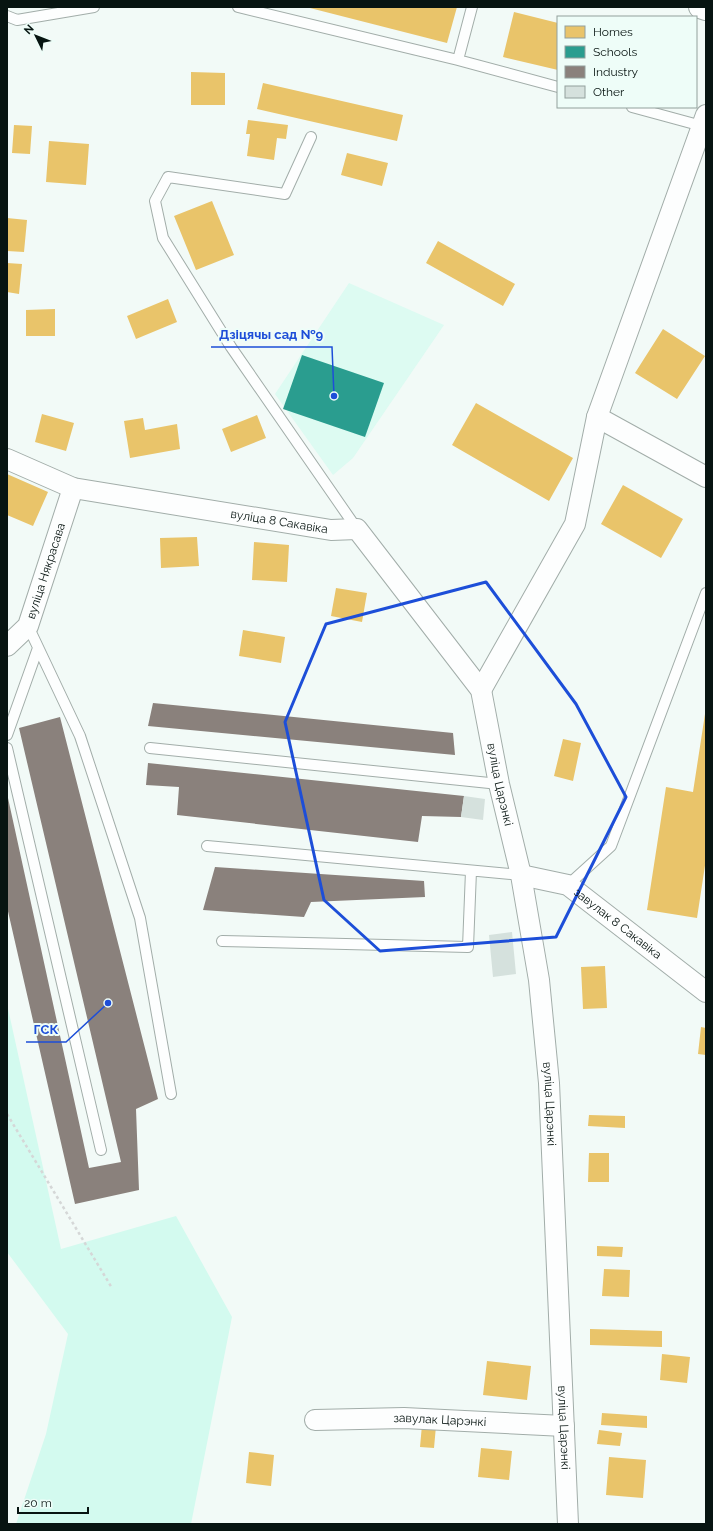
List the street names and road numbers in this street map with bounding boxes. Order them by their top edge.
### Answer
street label: вуліца 8 Сакавіка [229,507,329,536]
street label: вуліца Някрасава [24,521,68,621]
street label: вуліца Царэнкі [484,742,516,827]
street label: завулак 8 Сакавіка [571,885,664,962]
street label: вуліца Царэнкі [540,1061,559,1146]
street label: вуліца Царэнкі [555,1385,573,1470]
street label: завулак Царэнкі [393,1411,487,1429]

